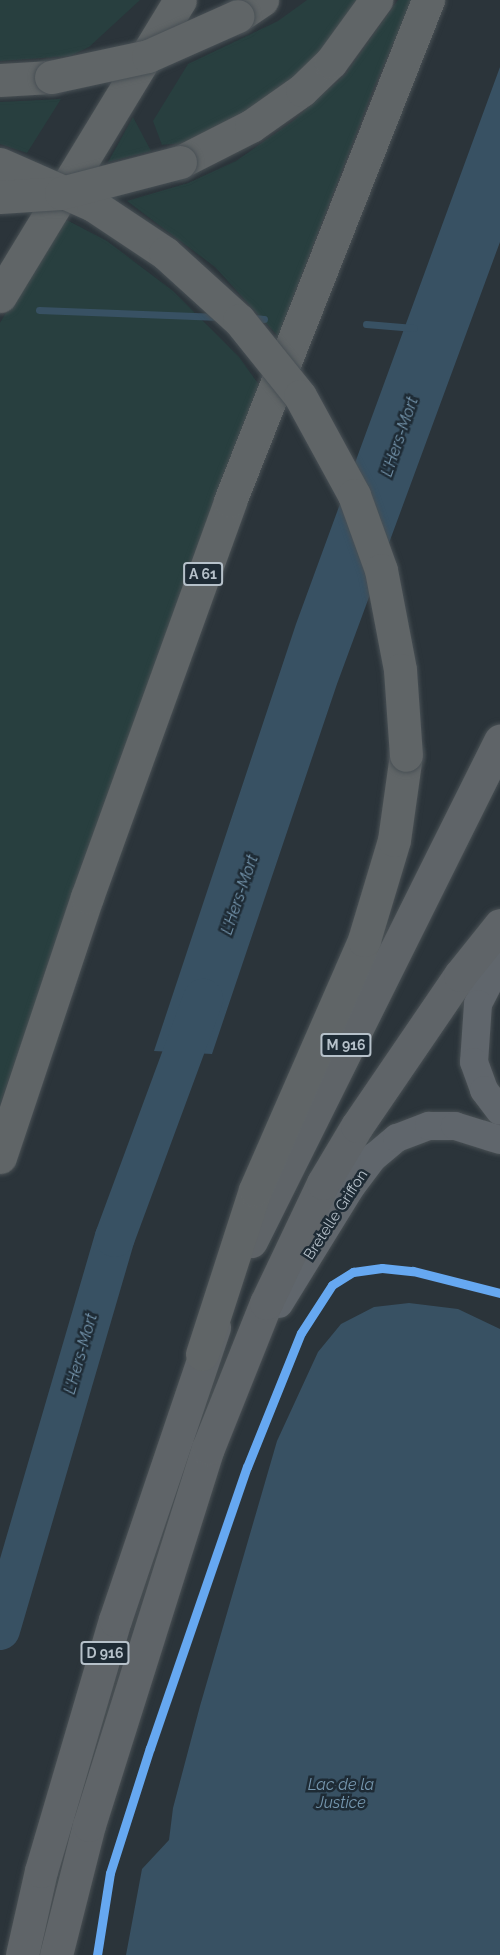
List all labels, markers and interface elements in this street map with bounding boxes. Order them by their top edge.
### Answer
water label: L'Hers-Mort [377,395,423,479]
road number: A 61 [182,563,224,585]
water label: L'Hers-Mort [217,853,263,937]
road number: M 916 [319,1034,373,1056]
street label: Bretelle Griffon [300,1167,372,1263]
water label: L'Hers-Mort [60,1312,102,1396]
road number: D 916 [80,1642,130,1664]
water label: Lac de la Justice [308,1775,374,1813]

